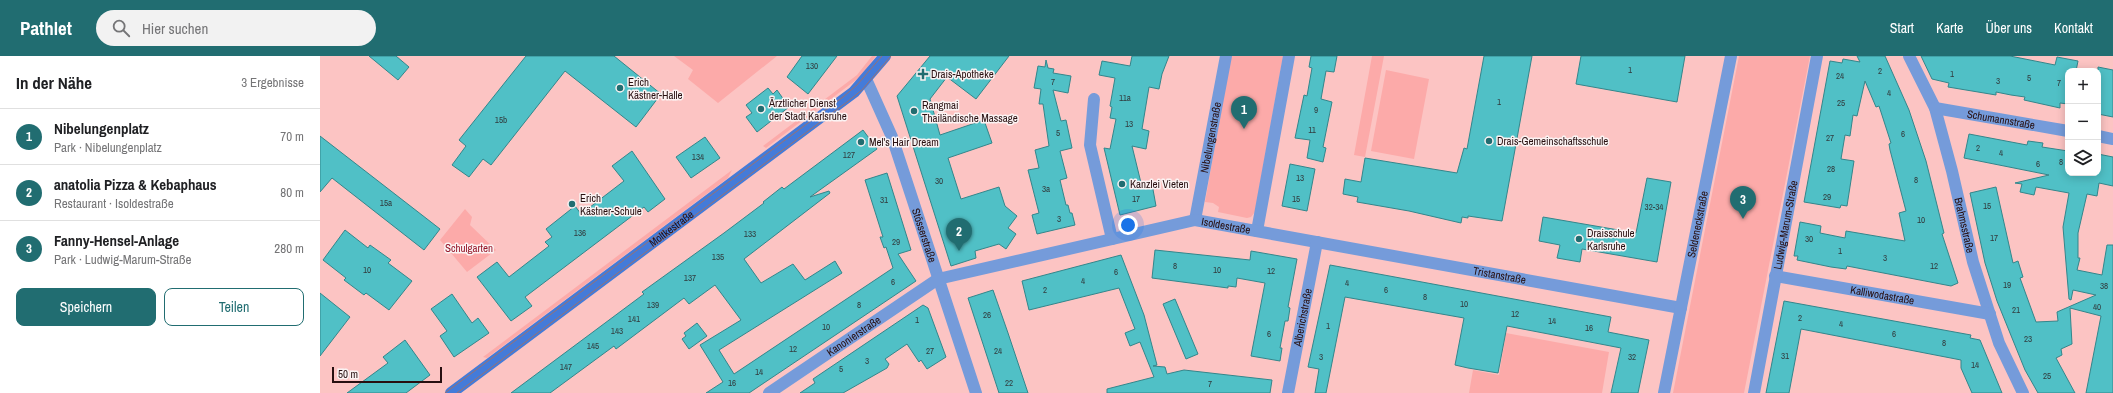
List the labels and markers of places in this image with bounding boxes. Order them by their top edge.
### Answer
place label: Drais-Apotheke [931,67,994,81]
marker: Drais-Apotheke [918,69,928,79]
place label: Erich Kästner-Halle [628,75,683,102]
marker: Erich Kästner-Halle [615,83,625,93]
place label: Ärztlicher Dienst der Stadt Karlsruhe [768,96,847,123]
pin: 1 [1231,96,1257,129]
place label: Rangmai Thailändische Massage [922,98,1018,125]
marker: Ärztlicher Dienst der Stadt Karlsruhe [756,104,766,114]
marker: Rangmai Thailändische Massage [909,106,919,116]
place label: Drais-Gemeinschaftsschule [1497,134,1608,148]
place label: Mel's Hair Dream [869,135,939,149]
marker: Drais-Gemeinschaftsschule [1484,136,1494,146]
marker: Mel's Hair Dream [856,137,866,147]
place label: Kanzlei Vieten [1130,177,1189,191]
marker: Kanzlei Vieten [1117,179,1127,189]
pin: 3 [1730,186,1756,219]
place label: Erich Kästner-Schule [580,191,642,218]
marker: Erich Kästner-Schule [567,199,577,209]
pin: 2 [946,218,972,251]
place label: Draisschule Karlsruhe [1587,226,1635,253]
marker: Draisschule Karlsruhe [1574,234,1584,244]

